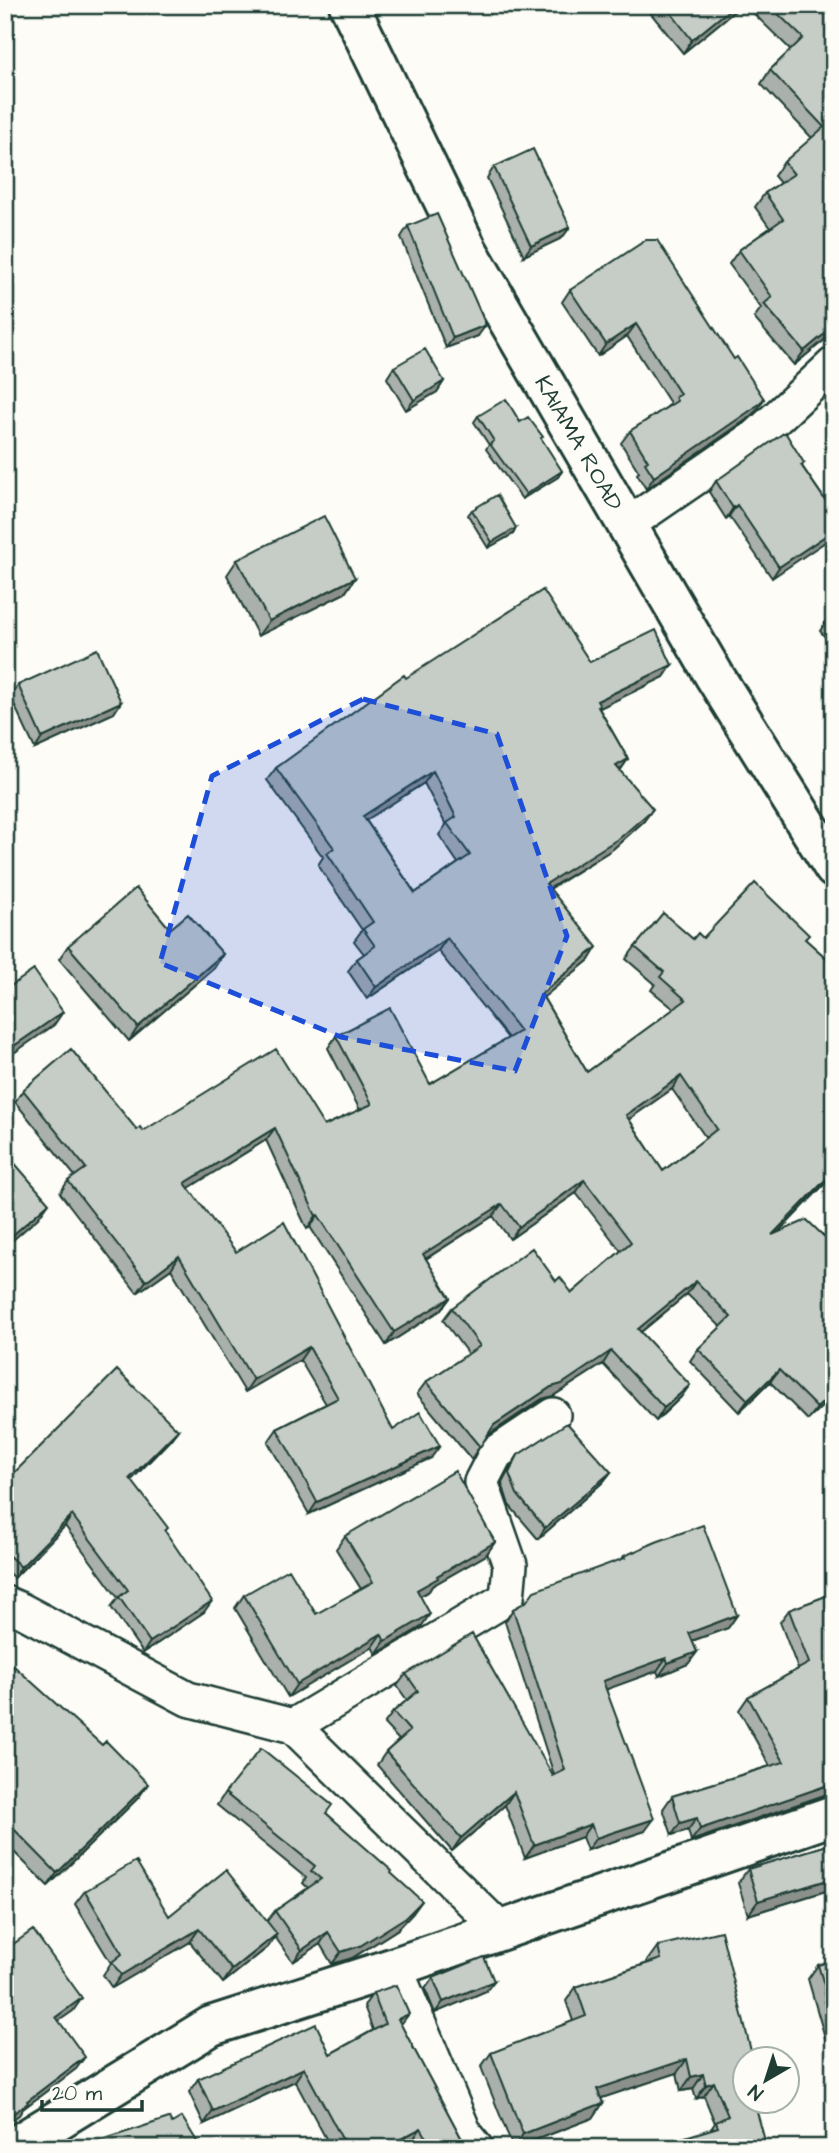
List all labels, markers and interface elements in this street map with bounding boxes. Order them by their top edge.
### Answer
street label: KAIAMA ROAD [527,370,630,517]
north arrow [730,2044,800,2114]
scale bar [42,2069,142,2113]
text: N [743,2078,769,2106]
text: 20 m [52,2079,103,2108]

